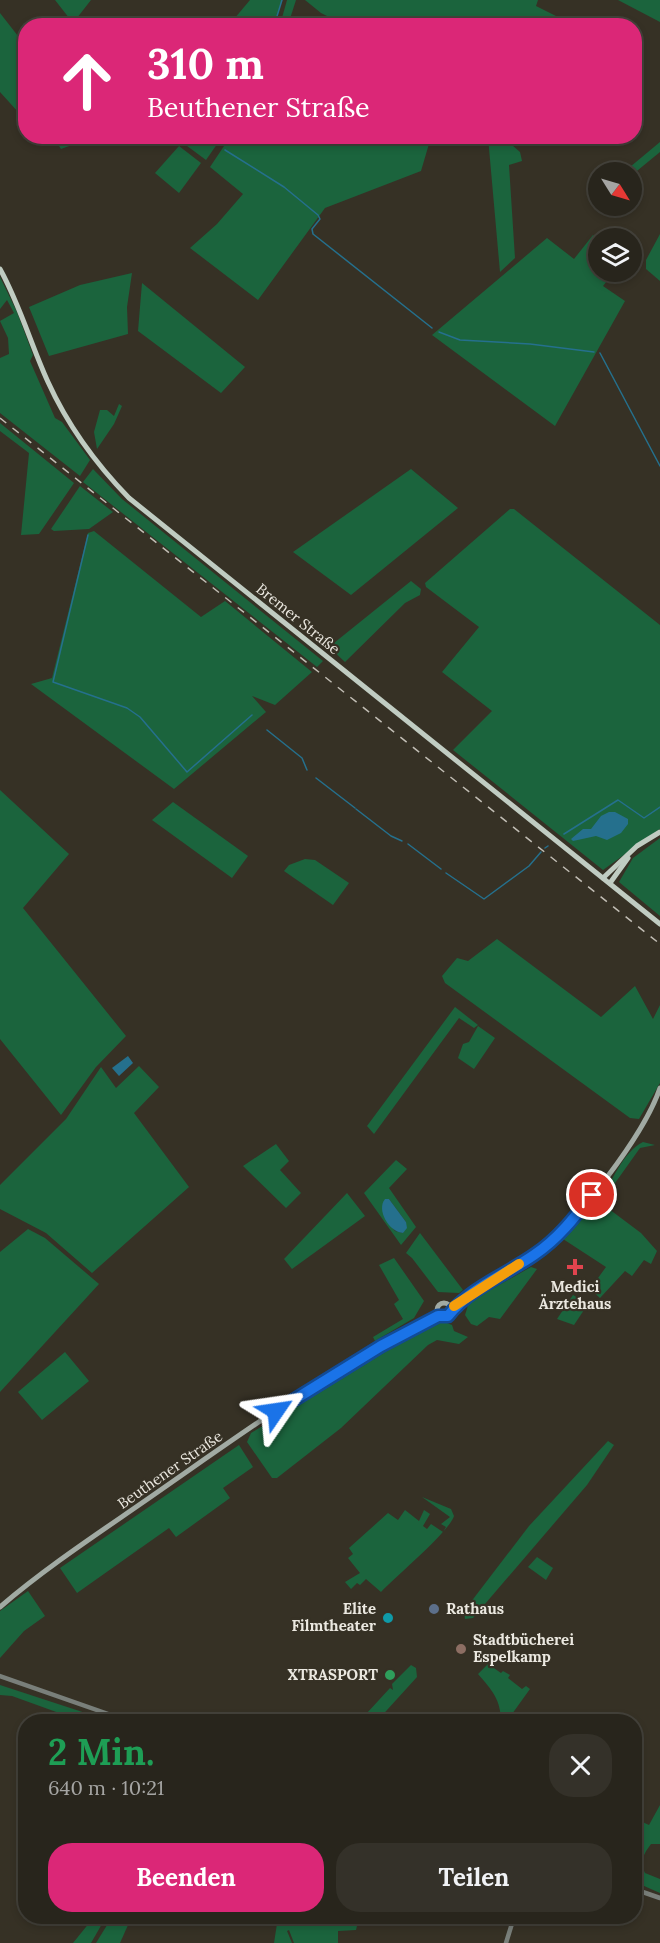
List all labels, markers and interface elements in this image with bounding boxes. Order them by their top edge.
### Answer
text: 310 m [147,37,264,91]
icon: ahead [48,42,126,120]
text: Beuthener Straße [147,90,370,124]
north arrow [588,162,642,216]
map controls [588,162,642,282]
button: layers [588,228,642,282]
street label: Bremer Straße [253,579,344,658]
pin [566,1169,617,1220]
icon: arrive [575,1178,608,1211]
marker: Medici Ärztehaus [566,1258,584,1276]
place label: Medici Ärztehaus [539,1277,611,1313]
position arrow [244,1379,308,1443]
street label: Beuthener Straße [114,1426,226,1513]
place label: Elite Filmtheater [291,1599,377,1635]
place label: Rathaus [446,1599,504,1618]
marker: Rathaus [427,1602,441,1616]
marker: Elite Filmtheater [381,1611,395,1625]
place label: Stadtbücherei Espelkamp [473,1630,574,1666]
marker: Stadtbücherei Espelkamp [454,1642,468,1656]
place label: XTRASPORT [288,1665,378,1684]
marker: XTRASPORT [383,1668,397,1682]
text: 2 Min. [48,1729,154,1775]
button: close [549,1734,612,1797]
text: 640 m · 10:21 [48,1775,164,1800]
button: Beenden [48,1843,324,1912]
button: Teilen [336,1843,612,1912]

